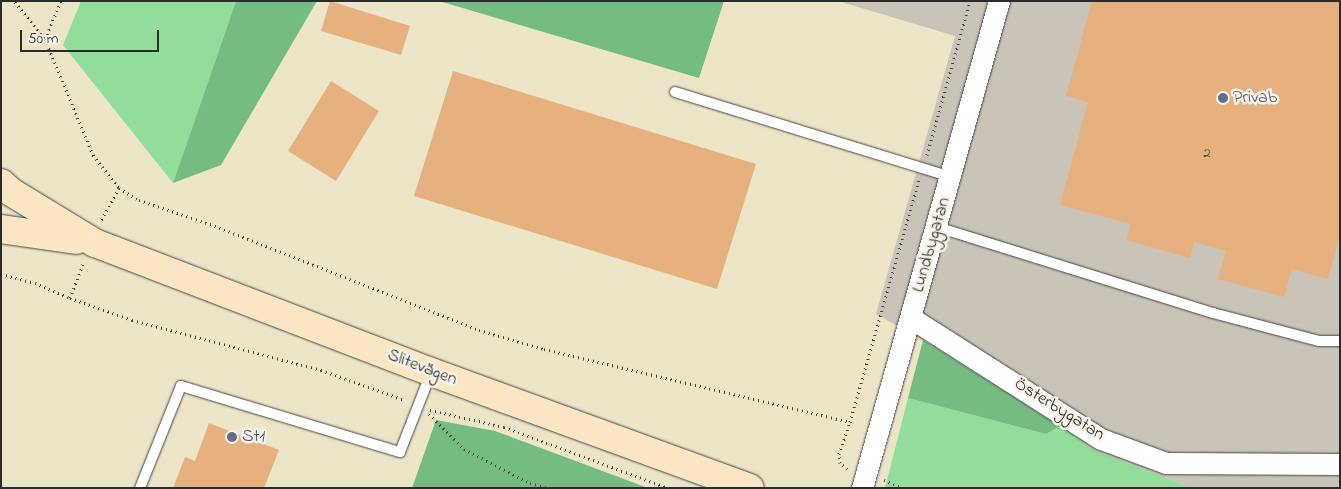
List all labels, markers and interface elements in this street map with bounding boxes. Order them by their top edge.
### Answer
scale bar [22,20,161,52]
text: 50 m [28,28,58,50]
place label: Privab [1233,87,1277,109]
marker: Privab [1217,92,1229,104]
house number: 2 [1203,145,1211,163]
street label: Lundbygatan [908,195,956,295]
street label: Slitevägen [384,345,460,391]
street label: Österbygatan [1010,374,1108,446]
place label: St1 [242,426,265,448]
marker: St1 [226,431,238,443]

